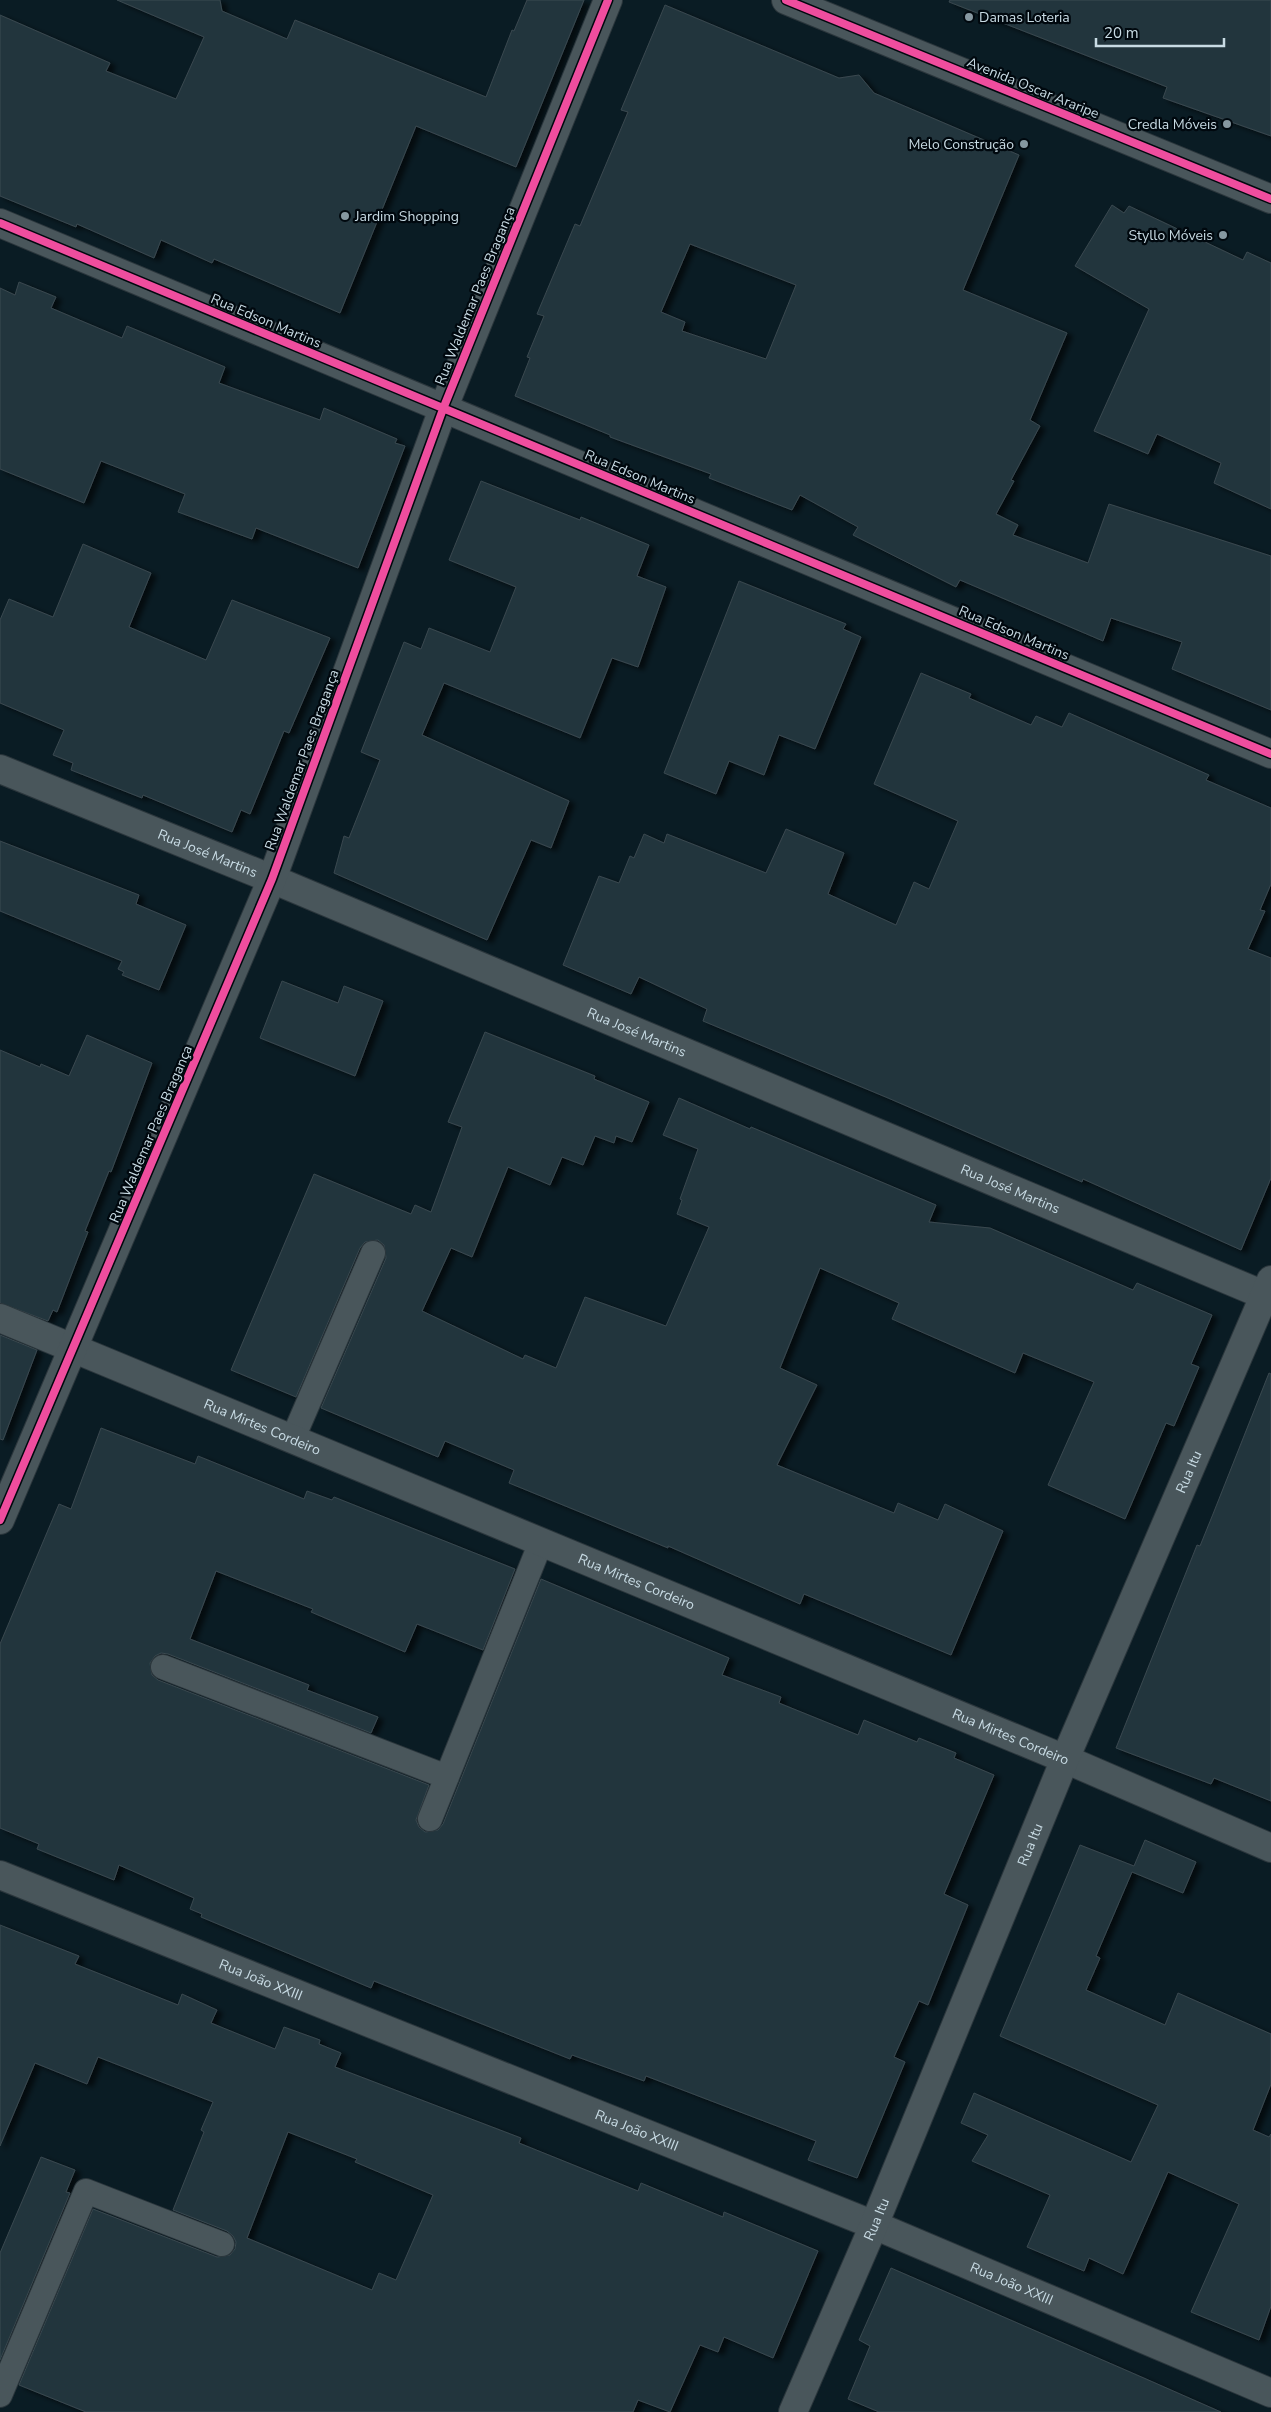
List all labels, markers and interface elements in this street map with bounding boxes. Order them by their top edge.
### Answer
place label: Damas Loteria [979,8,1070,27]
marker: Damas Loteria [963,11,975,23]
scale bar [1096,15,1224,47]
text: 20 m [1104,23,1139,43]
street label: Avenida Oscar Araripe [964,53,1102,123]
place label: Credla Móveis [1128,115,1217,134]
marker: Credla Móveis [1221,118,1233,130]
place label: Melo Construção [908,135,1014,154]
marker: Melo Construção [1018,138,1030,150]
street label: Rua Waldemar Paes Bragança [430,204,520,388]
place label: Jardim Shopping [354,207,459,226]
marker: Jardim Shopping [339,210,351,222]
place label: Styllo Móveis [1128,226,1213,245]
marker: Styllo Móveis [1217,229,1229,241]
street label: Rua Edson Martins [208,289,324,353]
street label: Rua Edson Martins [582,445,698,509]
street label: Rua Edson Martins [956,601,1072,665]
street label: Rua Waldemar Paes Bragança [260,667,344,853]
street label: Rua José Martins [155,824,261,882]
street label: Rua José Martins [584,1003,690,1061]
street label: Rua Waldemar Paes Bragança [105,1042,197,1226]
street label: Rua José Martins [958,1159,1063,1218]
street label: Rua Mirtes Cordeiro [201,1394,324,1459]
street label: Rua Itu [1171,1448,1206,1496]
street label: Rua Mirtes Cordeiro [575,1549,698,1614]
street label: Rua Mirtes Cordeiro [949,1704,1072,1769]
street label: Rua Itu [1013,1820,1047,1869]
street label: Rua João XXIII [216,1954,305,2005]
street label: Rua João XXIII [592,2105,681,2155]
street label: Rua Itu [859,2195,894,2244]
street label: Rua João XXIII [967,2257,1056,2309]

